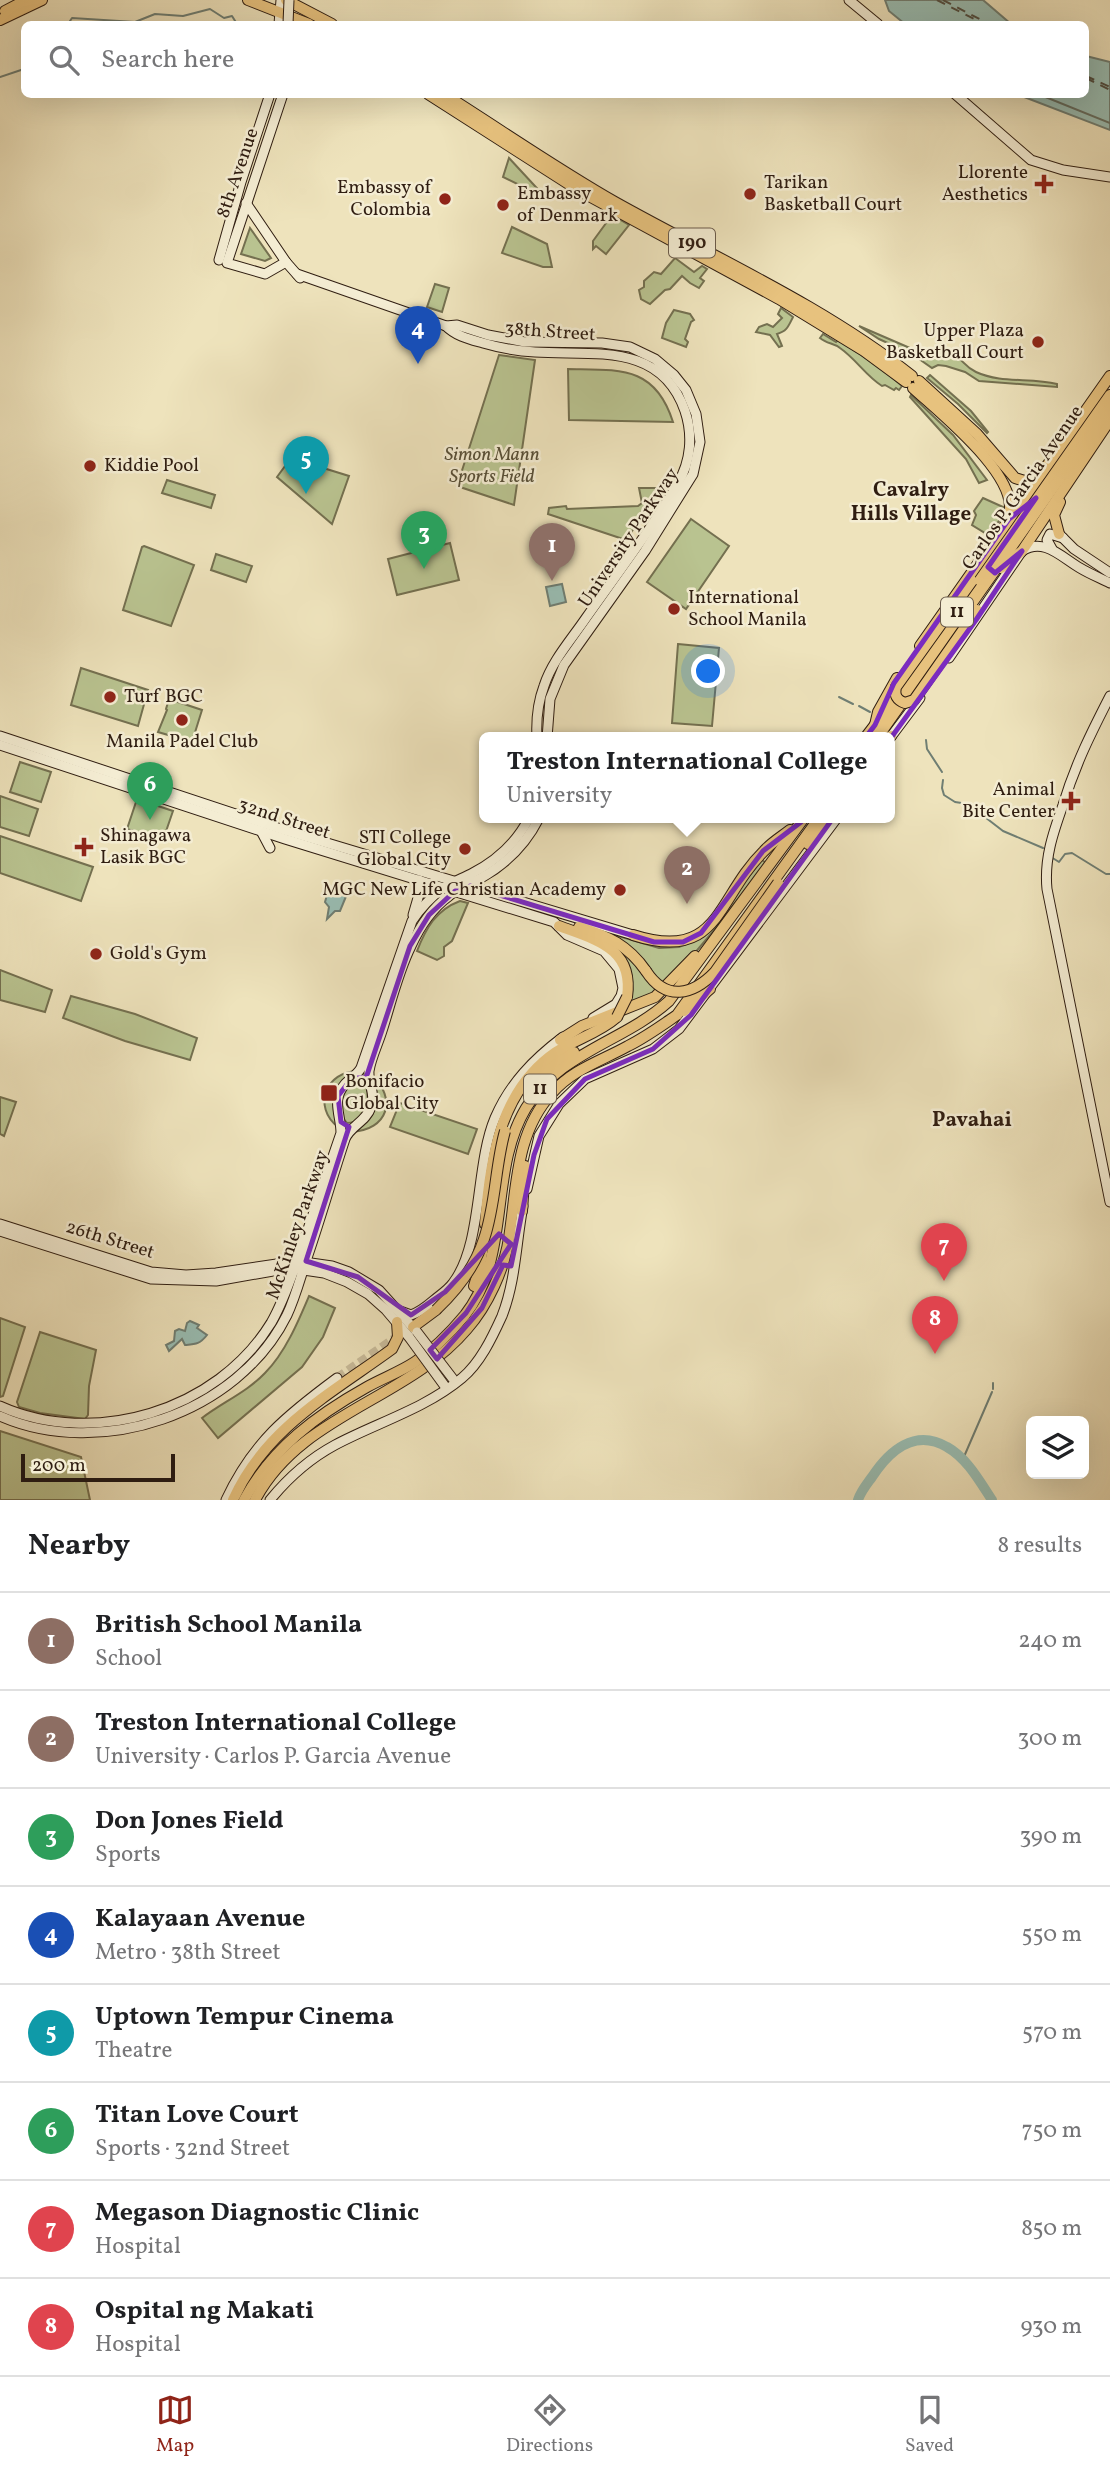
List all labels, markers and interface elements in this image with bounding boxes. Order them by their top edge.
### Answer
search box [21,21,1089,98]
icon: search [45,41,83,79]
text: Search here [101,42,234,78]
street label: 8th Avenue [210,125,266,221]
place label: Llorente Aesthetics [942,160,1028,208]
place label: Tarikan Basketball Court [764,170,902,218]
marker: Llorente Aesthetics [1034,174,1054,194]
place label: Embassy of Colombia [337,175,432,223]
place label: Embassy of Denmark [517,181,618,229]
marker: Tarikan Basketball Court [742,186,758,202]
marker: Embassy of Colombia [437,191,453,207]
marker: Embassy of Denmark [495,197,511,213]
road number: 190 [669,229,715,258]
pin: 4 [395,306,441,364]
street label: 38th Street [504,316,597,348]
place label: Upper Plaza Basketball Court [886,318,1024,366]
marker: Upper Plaza Basketball Court [1030,334,1046,350]
street label: Carlos P. Garcia Avenue [956,400,1090,576]
pin: 5 [283,436,329,494]
park label: Simon Mann Sports Field [444,442,540,490]
place label: Kiddie Pool [104,453,199,479]
marker: Kiddie Pool [82,458,98,474]
street label: University Parkway [573,463,685,613]
district label: Cavalry Hills Village [851,476,971,529]
pin: 3 [401,511,447,569]
pin: 1 [529,523,575,581]
place label: International School Manila [688,585,807,633]
road number: 11 [941,598,973,626]
marker: International School Manila [666,601,682,617]
your location [691,654,725,688]
place label: Turf BGC [124,684,203,710]
marker: Turf BGC [102,689,118,705]
marker: Manila Padel Club [174,712,190,728]
place label: Manila Padel Club [106,729,258,755]
popup [479,732,895,823]
text: Treston International College [506,744,868,780]
pin: 6 [127,762,173,820]
place label: Animal Bite Center [962,777,1055,825]
text: University [506,780,612,812]
marker: Animal Bite Center [1061,791,1081,811]
street label: 32nd Street [235,792,334,846]
place label: Shinagawa Lasik BGC [100,823,191,871]
place label: STI College Global City [357,825,451,873]
marker: Shinagawa Lasik BGC [74,837,94,857]
marker: STI College Global City [457,841,473,857]
pin: 2 [664,846,710,904]
place label: MGC New Life Christian Academy [322,877,606,903]
marker: MGC New Life Christian Academy [612,882,628,898]
place label: Gold's Gym [110,941,207,967]
marker: Gold's Gym [88,946,104,962]
place label: Bonifacio Global City [345,1069,439,1117]
road number: 11 [524,1074,556,1104]
marker: Bonifacio Global City [319,1083,339,1103]
district label: Pavahai [932,1106,1012,1135]
street label: McKinley Parkway [260,1147,336,1303]
street label: 26th Street [62,1214,158,1266]
pin: 7 [921,1223,967,1281]
pin: 8 [912,1296,958,1354]
map controls [1026,1416,1089,1479]
button: layers [1026,1416,1089,1479]
scale bar [21,1451,175,1483]
text: 200 m [32,1453,86,1479]
text: Nearby [28,1525,130,1567]
text: 8 results [998,1530,1082,1562]
text: British School Manila [95,1607,362,1643]
text: 1 [46,1625,56,1657]
text: 240 m [1018,1625,1082,1657]
text: School [95,1643,162,1675]
text: Treston International College [95,1705,456,1741]
text: 2 [45,1723,57,1755]
text: 300 m [1018,1723,1082,1755]
text: University · Carlos P. Garcia Avenue [95,1741,451,1773]
text: Don Jones Field [95,1803,284,1839]
text: 3 [45,1821,57,1853]
text: 390 m [1019,1821,1082,1853]
text: Sports [95,1839,161,1871]
text: Kalayaan Avenue [95,1901,305,1937]
text: 4 [44,1919,58,1951]
text: 550 m [1022,1919,1082,1951]
text: Metro · 38th Street [95,1937,281,1969]
text: Uptown Tempur Cinema [95,1999,394,2035]
text: 5 [45,2017,57,2049]
text: 570 m [1022,2017,1082,2049]
text: Theatre [95,2035,172,2067]
text: Titan Love Court [95,2097,299,2133]
text: 6 [45,2115,57,2147]
text: 750 m [1021,2115,1082,2147]
text: Sports · 32nd Street [95,2133,290,2165]
text: Megason Diagnostic Clinic [95,2195,419,2231]
text: 7 [46,2213,57,2245]
text: 850 m [1021,2213,1082,2245]
text: Hospital [95,2231,181,2263]
text: Ospital ng Makati [95,2293,314,2329]
text: 8 [45,2311,57,2343]
text: 930 m [1020,2311,1082,2343]
text: Hospital [95,2329,181,2361]
tab: Map [156,2391,194,2459]
tab: Directions [506,2391,593,2459]
tab: Saved [905,2391,954,2459]

